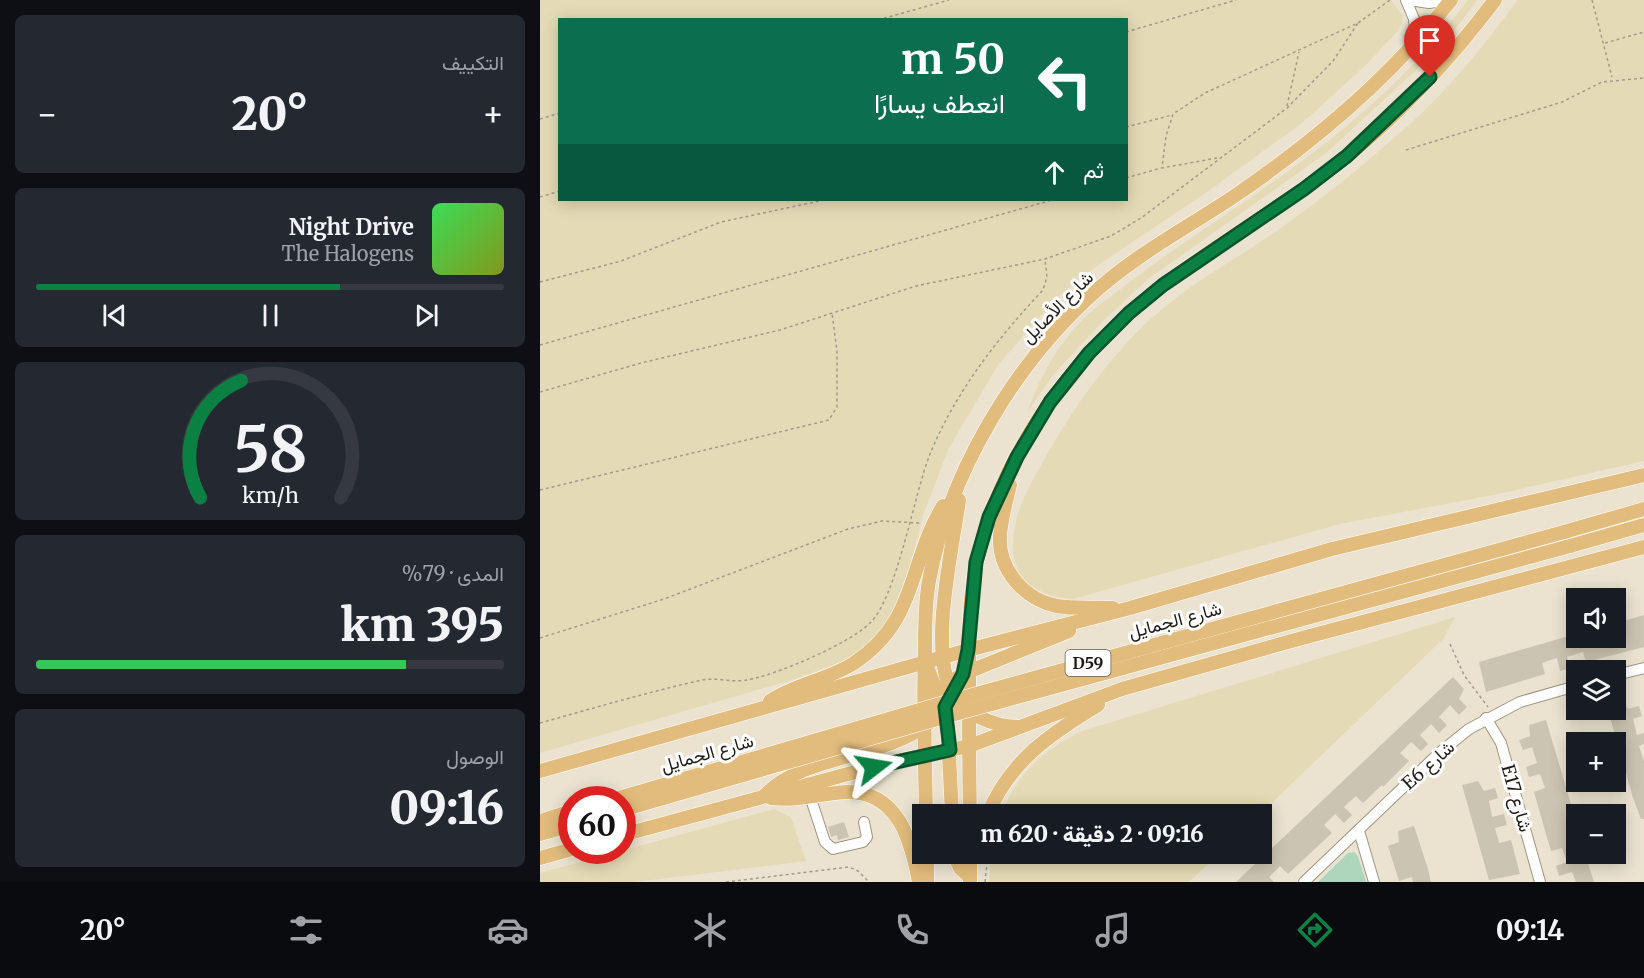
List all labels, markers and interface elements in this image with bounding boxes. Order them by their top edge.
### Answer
pin [1404,15,1455,77]
icon: arrive [1413,24,1446,57]
text: 50 m [901,33,1005,85]
icon: left [1026,42,1104,120]
text: التكييف [442,50,504,75]
text: 20° [232,86,308,142]
text: انعطف يسارًا [874,86,1005,120]
text: − [36,94,58,135]
text: + [482,94,504,135]
icon: ahead [1038,156,1071,189]
text: ثم [1083,156,1104,184]
text: Night Drive [289,213,414,241]
text: The Halogens [282,241,414,266]
street label: شارع الأصايل [1016,266,1099,349]
icon: previous [98,299,131,332]
icon: pause [254,299,287,332]
icon: next [410,299,443,332]
text: 58 [233,411,307,489]
text: km/h [242,482,298,509]
text: المدى · 79% [402,561,504,586]
map controls [1566,588,1626,864]
button: sound [1566,588,1626,648]
text: 395 km [340,597,504,653]
street label: شارع الجمايل [1126,597,1224,644]
road number: D59 [1066,650,1110,676]
button: layers [1566,660,1626,720]
street label: شارع الجمايل [658,729,756,778]
button: + [1566,732,1626,792]
position arrow [842,735,906,799]
street label: E6 شارع [1397,735,1460,795]
text: الوصول [446,744,504,769]
street label: E17 شارع [1495,762,1538,835]
text: 09:16 [389,780,504,836]
speed limit sign: 60 [558,786,636,864]
button: − [1566,804,1626,864]
text: 09:16 · 2 دقيقة · 620 m [981,820,1204,848]
icon: filters [285,909,327,951]
icon: car [487,909,529,951]
icon: climate [689,909,731,951]
icon: phone [891,909,933,951]
icon: music [1092,909,1134,951]
icon: directions [1294,909,1336,951]
text: 20° [80,913,126,947]
text: 09:14 [1496,913,1564,947]

